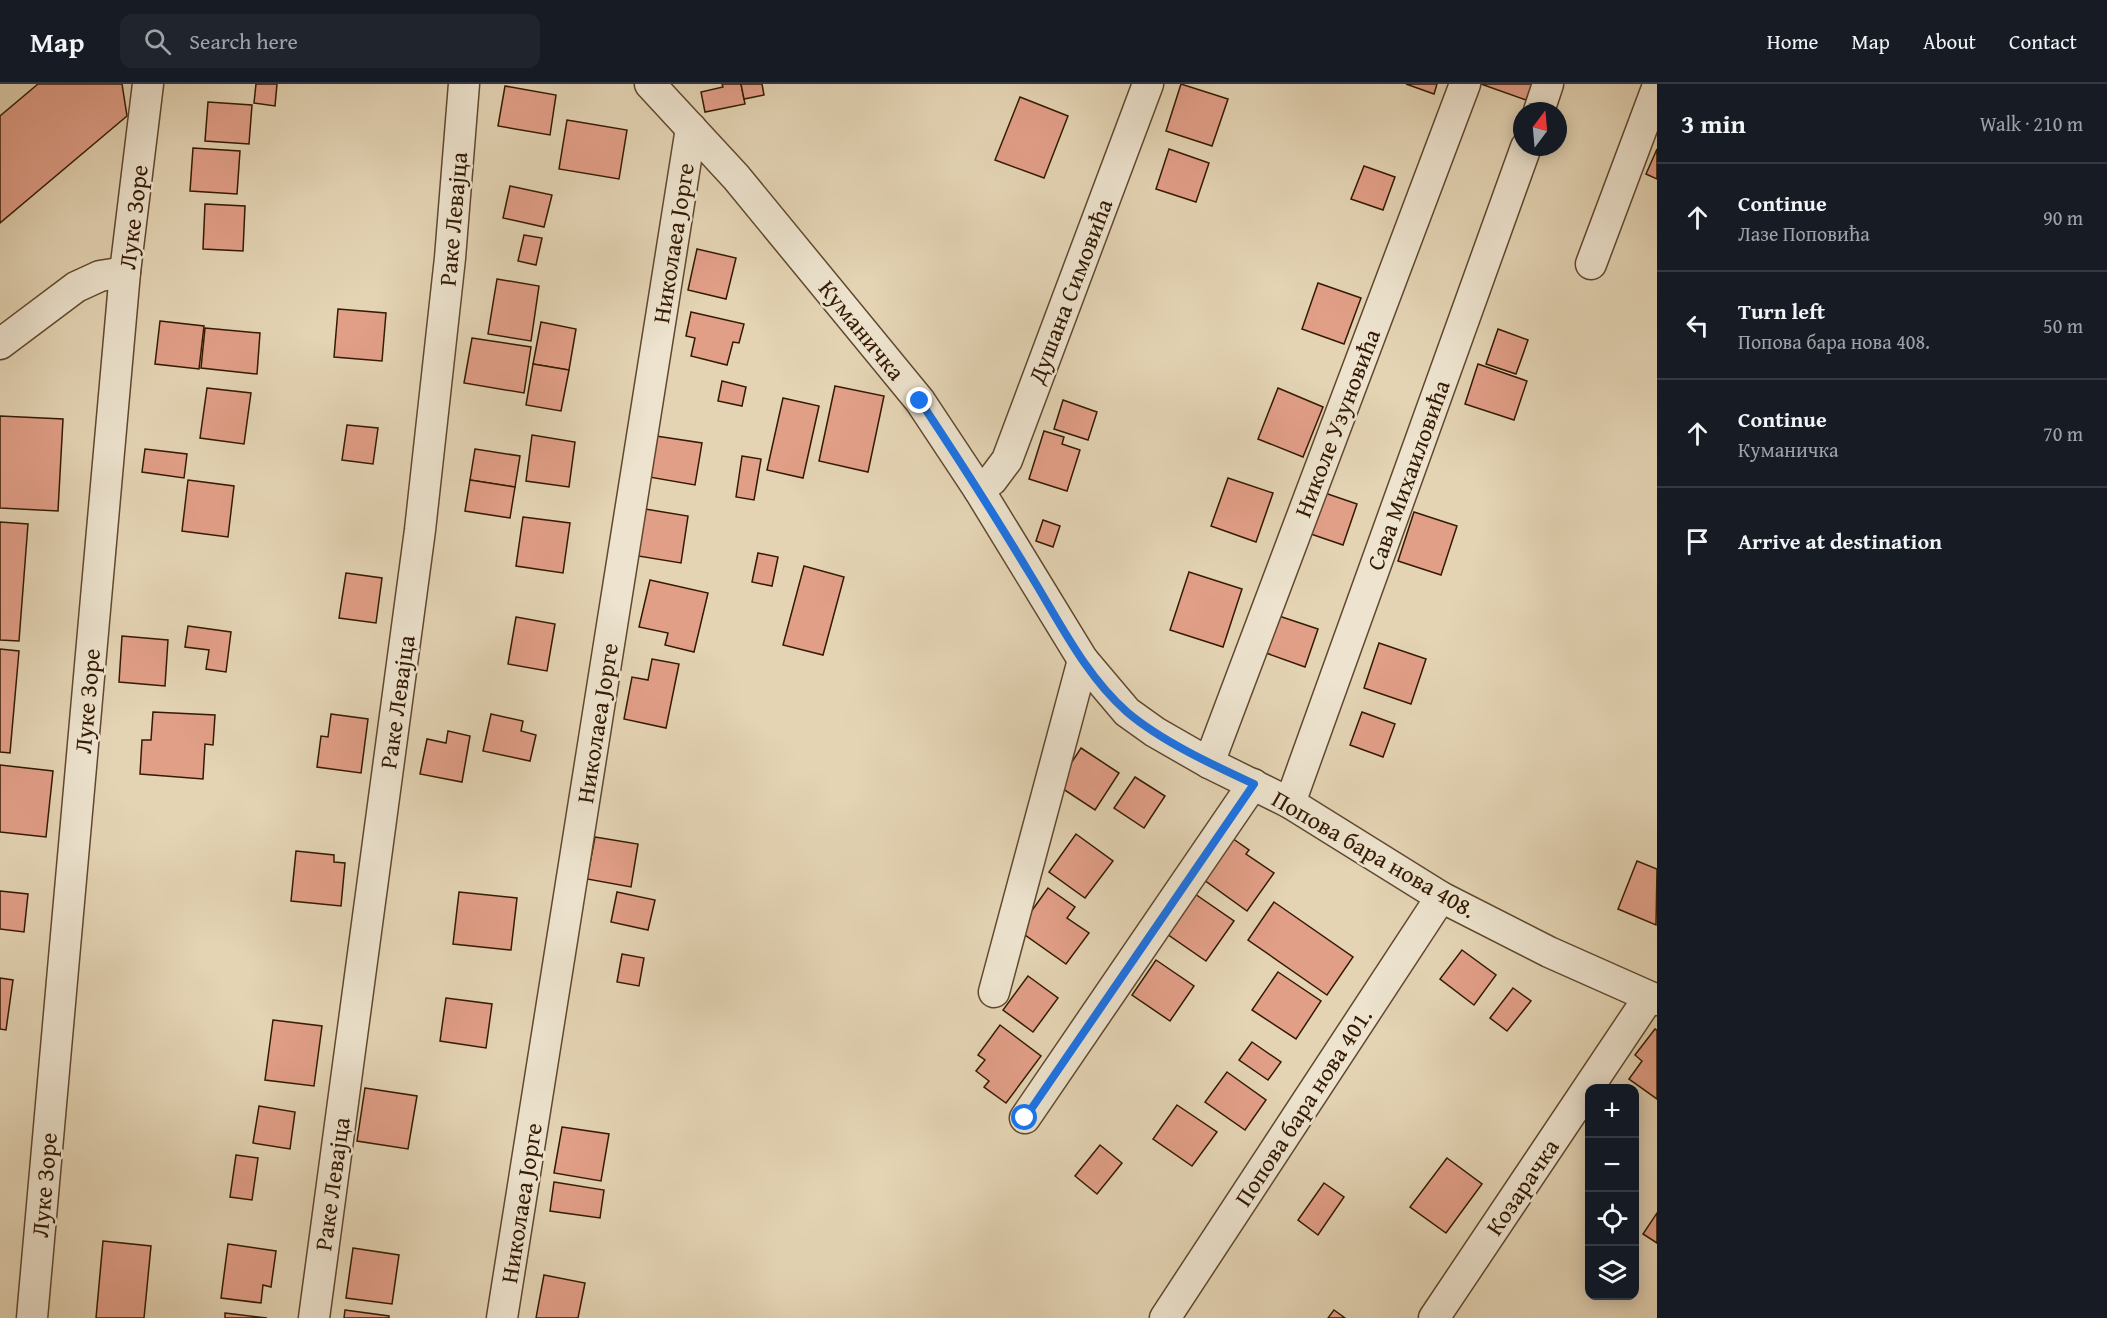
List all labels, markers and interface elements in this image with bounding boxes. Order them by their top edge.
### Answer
search box [120,14,540,68]
text: Map [30,21,84,62]
icon: search [141,25,174,58]
text: Search here [189,25,298,57]
text: Home [1767,26,1818,57]
text: Map [1851,26,1890,57]
text: About [1923,26,1976,57]
text: Contact [2009,26,2077,57]
north arrow [1513,102,1567,156]
text: 3 min [1681,104,1746,143]
text: Walk · 210 m [1980,109,2083,138]
street label: Раке Левајца [430,150,476,288]
street label: Николаеа Јорге [643,160,703,326]
street label: Луке Зоре [109,163,157,271]
text: Continue [1738,187,1827,219]
street label: Душана Симовића [1018,193,1122,389]
icon: ahead [1681,201,1714,234]
text: 90 m [2043,203,2083,232]
text: Лазе Поповића [1738,219,1870,248]
street label: Куманичка [810,272,914,388]
text: Turn left [1738,295,1825,327]
icon: left [1681,309,1714,342]
text: 50 m [2043,311,2083,340]
street label: Николе Узуновића [1285,323,1389,522]
text: Попова бара нова 408. [1738,327,1930,356]
street label: Сава Михаиловића [1357,374,1459,575]
route end [906,387,932,413]
text: Continue [1738,403,1827,435]
icon: ahead [1681,417,1714,450]
text: 70 m [2043,419,2083,448]
text: Куманичка [1738,435,1838,464]
icon: arrive [1681,525,1714,558]
text: Arrive at destination [1738,525,1942,557]
street label: Раке Левајца [370,632,424,771]
street label: Николаеа Јорге [567,640,627,806]
street label: Луке Зоре [65,647,109,755]
street label: Попова бара нова 408. [1265,781,1483,927]
street label: Попова бара нова 401. [1226,1001,1380,1213]
map controls [1585,1084,1639,1300]
button: + [1585,1084,1639,1138]
route start [1011,1104,1037,1130]
street label: Раке Левајца [305,1114,359,1253]
street label: Николаеа Јорге [491,1120,551,1286]
street label: Луке Зоре [22,1131,66,1239]
street label: Козарачка [1477,1131,1568,1242]
button: − [1585,1138,1639,1192]
button: locate [1585,1192,1639,1246]
button: layers [1585,1246,1639,1300]

